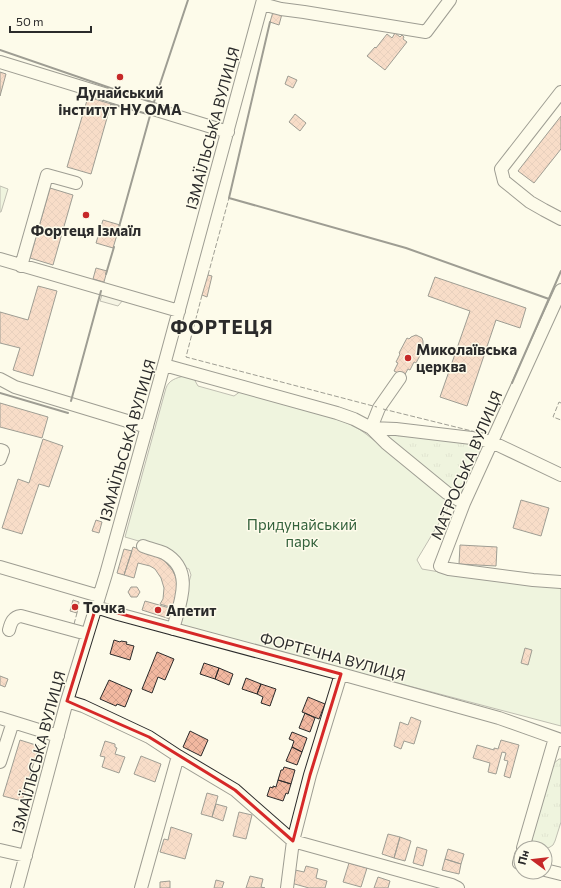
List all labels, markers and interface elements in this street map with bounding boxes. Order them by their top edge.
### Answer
scale bar [10,8,91,34]
text: 50 m [16,14,44,28]
street label: ІЗМАЇЛЬСЬКА ВУЛИЦЯ [182,45,242,211]
marker: Дунайський інститут НУ ОМА [115,72,125,82]
place label: Дунайський інститут НУ ОМА [58,83,182,118]
marker: Фортеця Ізмаїл [81,210,91,220]
place label: Фортеця Ізмаїл [31,221,141,239]
district label: ФОРТЕЦЯ [170,315,274,338]
place label: Миколаївська церква [416,340,517,375]
marker: Миколаївська церква [403,353,413,363]
street label: ІЗМАЇЛЬСЬКА ВУЛИЦЯ [95,357,159,523]
street label: МАТРОСЬКА ВУЛИЦЯ [426,388,506,542]
park label: Придунайський парк [247,515,357,550]
place label: Точка [83,598,125,616]
place label: Апетит [166,601,217,619]
marker: Точка [70,602,80,612]
marker: Апетит [153,605,163,615]
street label: ФОРТЕЧНА ВУЛИЦЯ [258,628,408,684]
street label: ІЗМАЇЛЬСЬКА ВУЛИЦЯ [8,669,68,835]
north arrow [513,840,553,880]
text: Пн [515,849,531,866]

